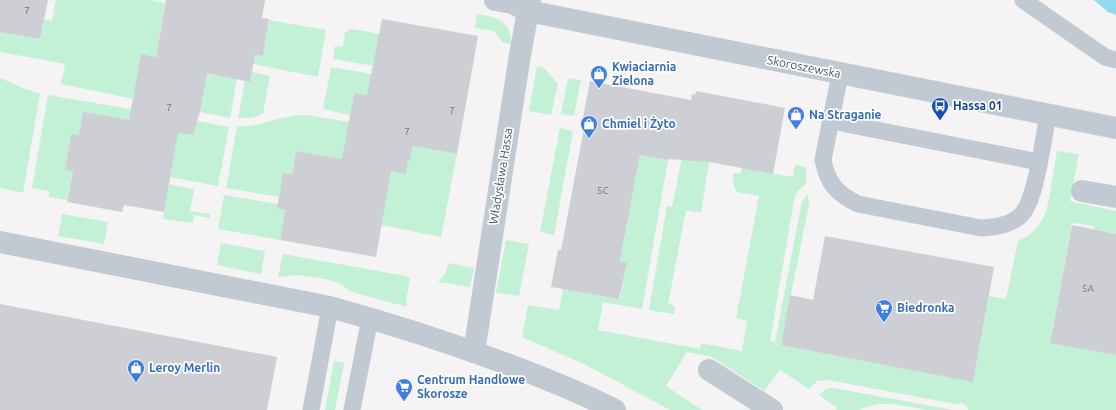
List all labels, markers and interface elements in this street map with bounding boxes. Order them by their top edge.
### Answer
house number: 7 [24,5,30,16]
street label: Skoroszewska [766,53,842,80]
place label: Kwiaciarnia Zielona [612,60,676,87]
shop icon: Kwiaciarnia Zielona [589,64,609,89]
bus stop icon: Hassa 01 [930,96,950,121]
place label: Hassa 01 [953,99,1002,112]
house number: 7 [166,102,172,113]
house number: 7 [449,105,455,116]
shop icon: Na Straganie [786,105,806,130]
place label: Na Straganie [809,108,882,121]
shop icon: Chmiel i Żyto [579,114,599,139]
place label: Chmiel i Żyto [602,116,676,130]
house number: 7 [404,126,410,137]
street label: Władysława Hassa [486,127,515,225]
house number: 5C [597,185,609,196]
house number: 5A [1082,283,1095,294]
supermarket icon: Biedronka [874,298,894,323]
place label: Biedronka [897,301,955,314]
shop icon: Leroy Merlin [126,358,146,383]
place label: Leroy Merlin [149,361,220,374]
place label: Centrum Handlowe Skorosze [417,373,525,400]
supermarket icon: Centrum Handlowe Skorosze [394,377,414,402]

